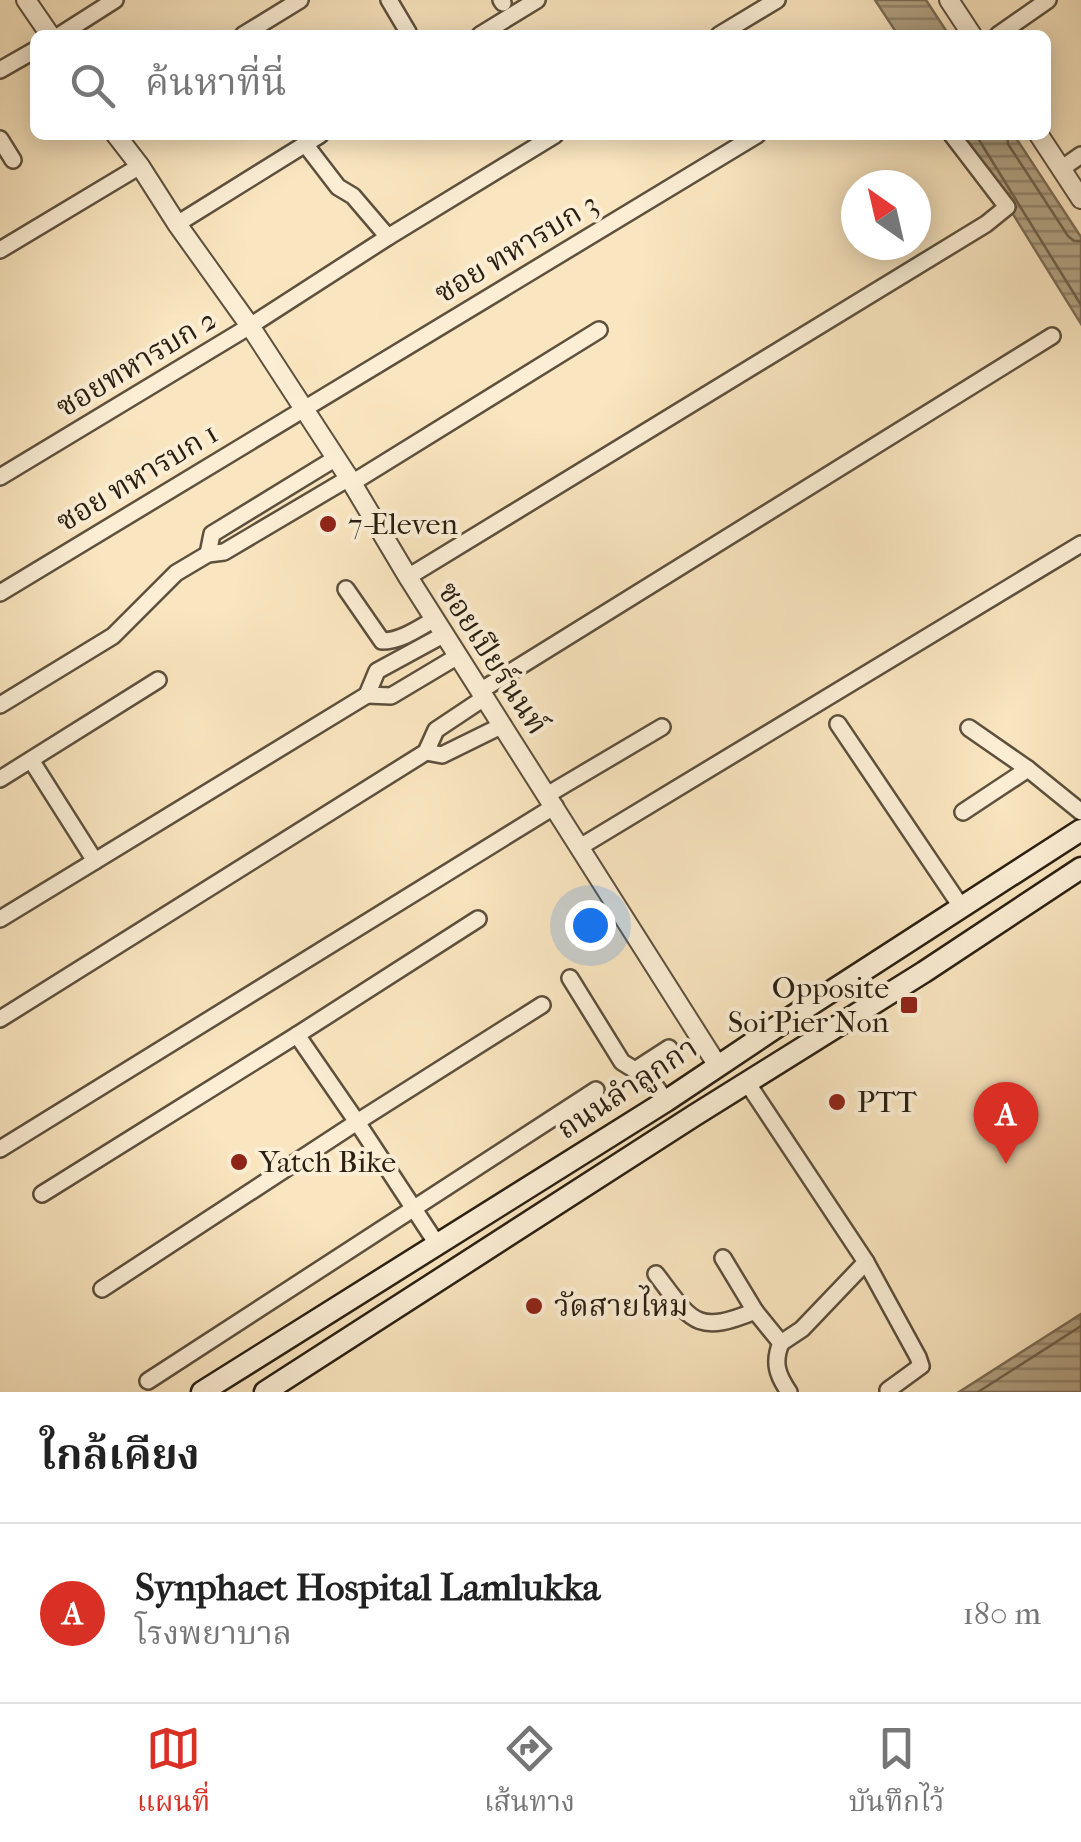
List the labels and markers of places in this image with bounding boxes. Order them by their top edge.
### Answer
place label: 7-Eleven [348,507,458,542]
marker: 7-Eleven [317,513,339,535]
place label: Opposite Soi Pier Non [728,971,890,1040]
marker: Opposite Soi Pier Non [898,994,920,1016]
pin: A [974,1082,1038,1164]
place label: PTT [857,1085,917,1120]
marker: PTT [826,1091,848,1113]
place label: Yatch Bike [258,1145,396,1180]
marker: Yatch Bike [228,1151,250,1173]
place label: วัดสายไหม [554,1285,688,1324]
marker: วัดสายไหม [523,1295,545,1317]

